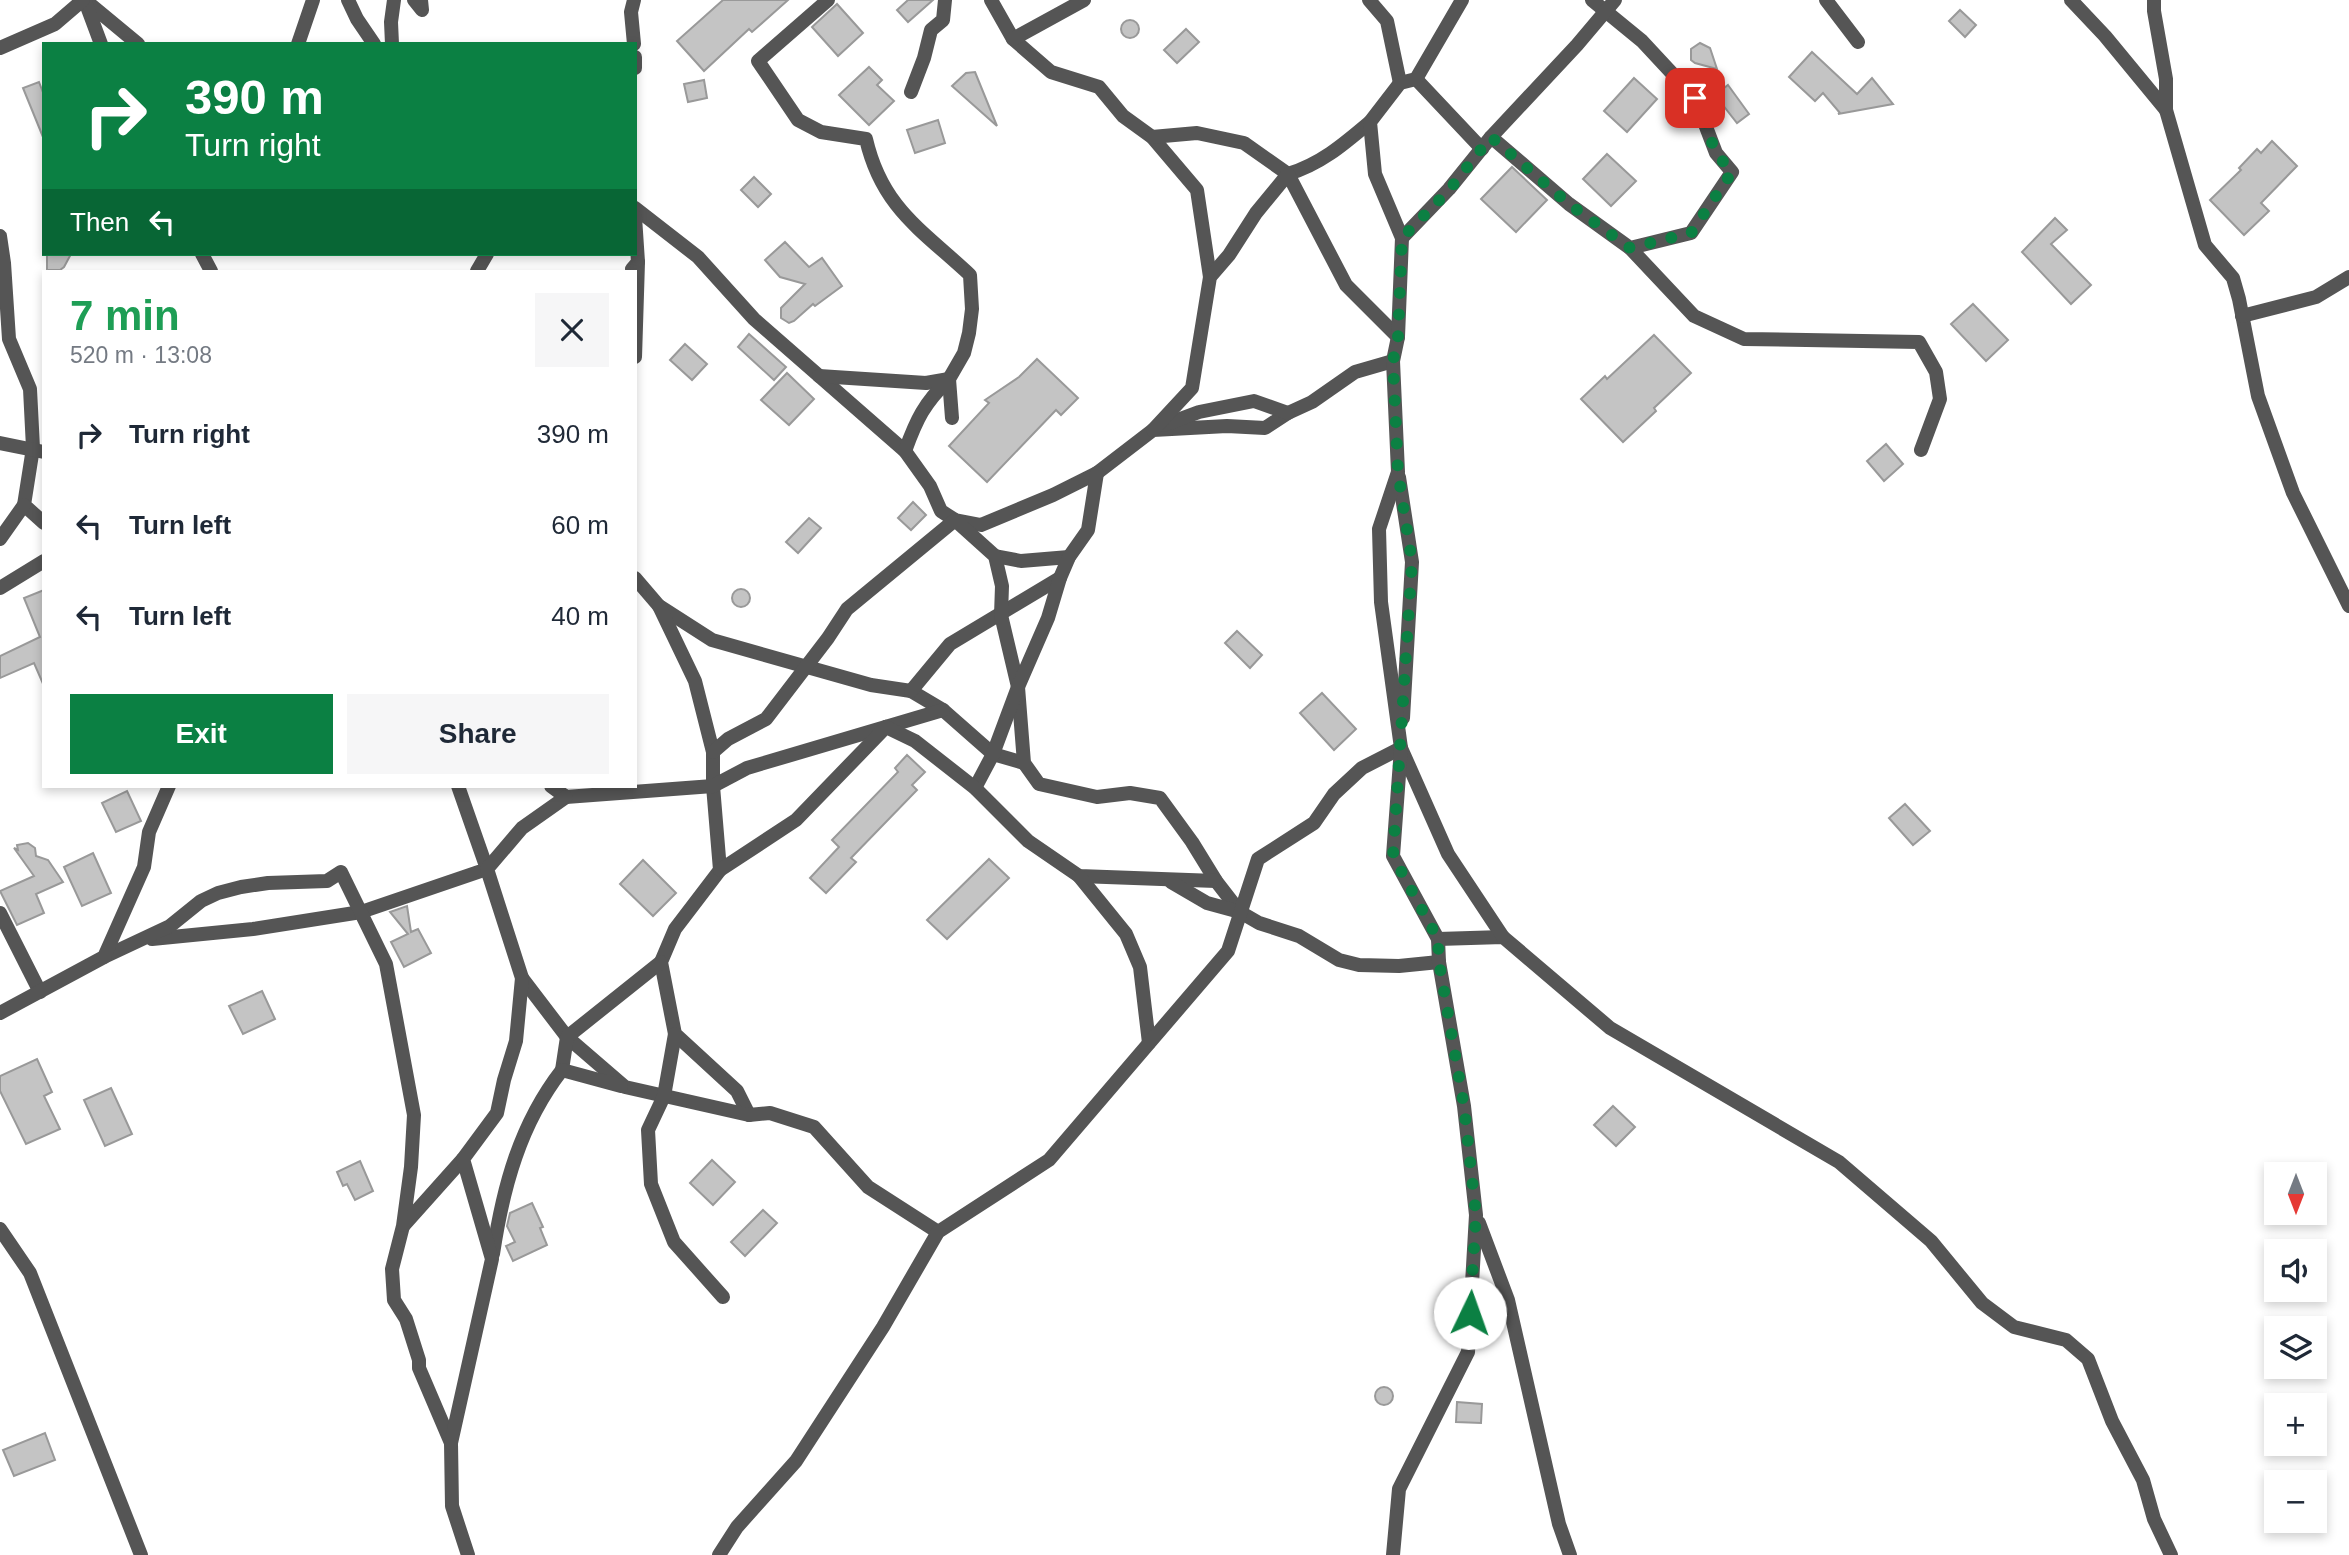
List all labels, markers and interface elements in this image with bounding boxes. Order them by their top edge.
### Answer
pin [1665,68,1725,128]
icon: right [70,70,161,161]
text: 390 m [185,70,324,124]
icon: arrive [1676,79,1714,117]
text: Turn right [185,127,321,163]
icon: left [143,203,181,241]
text: Then [70,207,129,237]
text: 7 min [70,292,180,339]
button: close [535,293,609,367]
text: 520 m · 13:08 [70,342,212,368]
icon: right [70,416,108,454]
text: Turn right [129,419,250,449]
text: 390 m [537,419,609,449]
icon: left [70,507,108,545]
text: Turn left [129,510,231,540]
text: 60 m [551,510,609,540]
icon: left [70,598,108,636]
text: Turn left [129,601,231,631]
text: 40 m [551,601,609,631]
button: Exit [70,694,333,774]
button: Share [347,694,609,774]
north arrow [2264,1162,2328,1225]
map controls [2264,1162,2327,1533]
button: sound [2264,1239,2327,1302]
position arrow [1433,1276,1507,1350]
button: layers [2264,1316,2327,1379]
button: + [2264,1393,2327,1456]
button: − [2264,1470,2327,1533]

